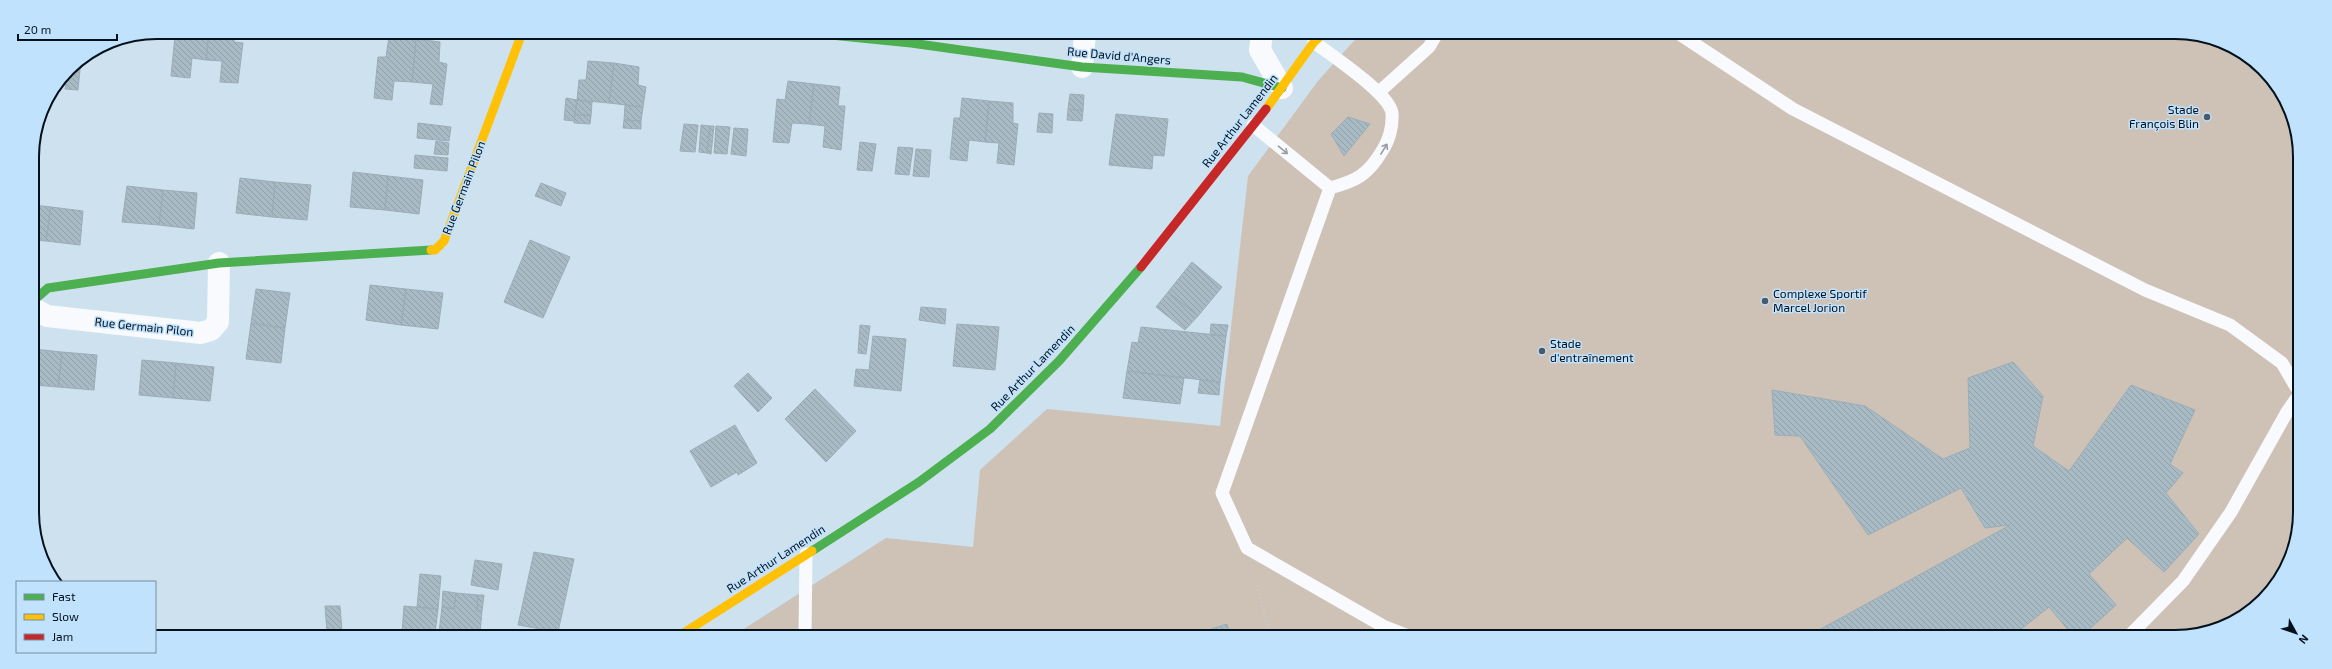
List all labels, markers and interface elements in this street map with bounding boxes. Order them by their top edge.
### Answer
scale bar [18,16,117,42]
text: 20 m [24,22,51,36]
street label: Rue David d'Angers [1067,43,1172,67]
street label: Rue Arthur Lamendin [1198,71,1280,170]
place label: Stade François Blin [2129,102,2199,131]
marker: Stade François Blin [2202,112,2212,122]
street label: Rue Germain Pilon [439,139,487,237]
one-way arrow [1380,143,1388,155]
one-way arrow [1278,145,1289,154]
place label: Complexe Sportif Marcel Jorion [1773,286,1867,314]
marker: Complexe Sportif Marcel Jorion [1760,296,1770,306]
street label: Rue Germain Pilon [94,314,194,338]
street label: Rue Arthur Lamendin [987,321,1077,413]
place label: Stade d'entraînement [1550,336,1634,364]
marker: Stade d'entraînement [1537,346,1547,356]
street label: Rue Arthur Lamendin [724,521,827,595]
legend [16,581,156,653]
text: Fast [52,589,76,603]
text: Slow [52,609,79,623]
north arrow [2276,613,2316,653]
text: Jam [52,629,73,643]
text: N [2296,633,2312,647]

